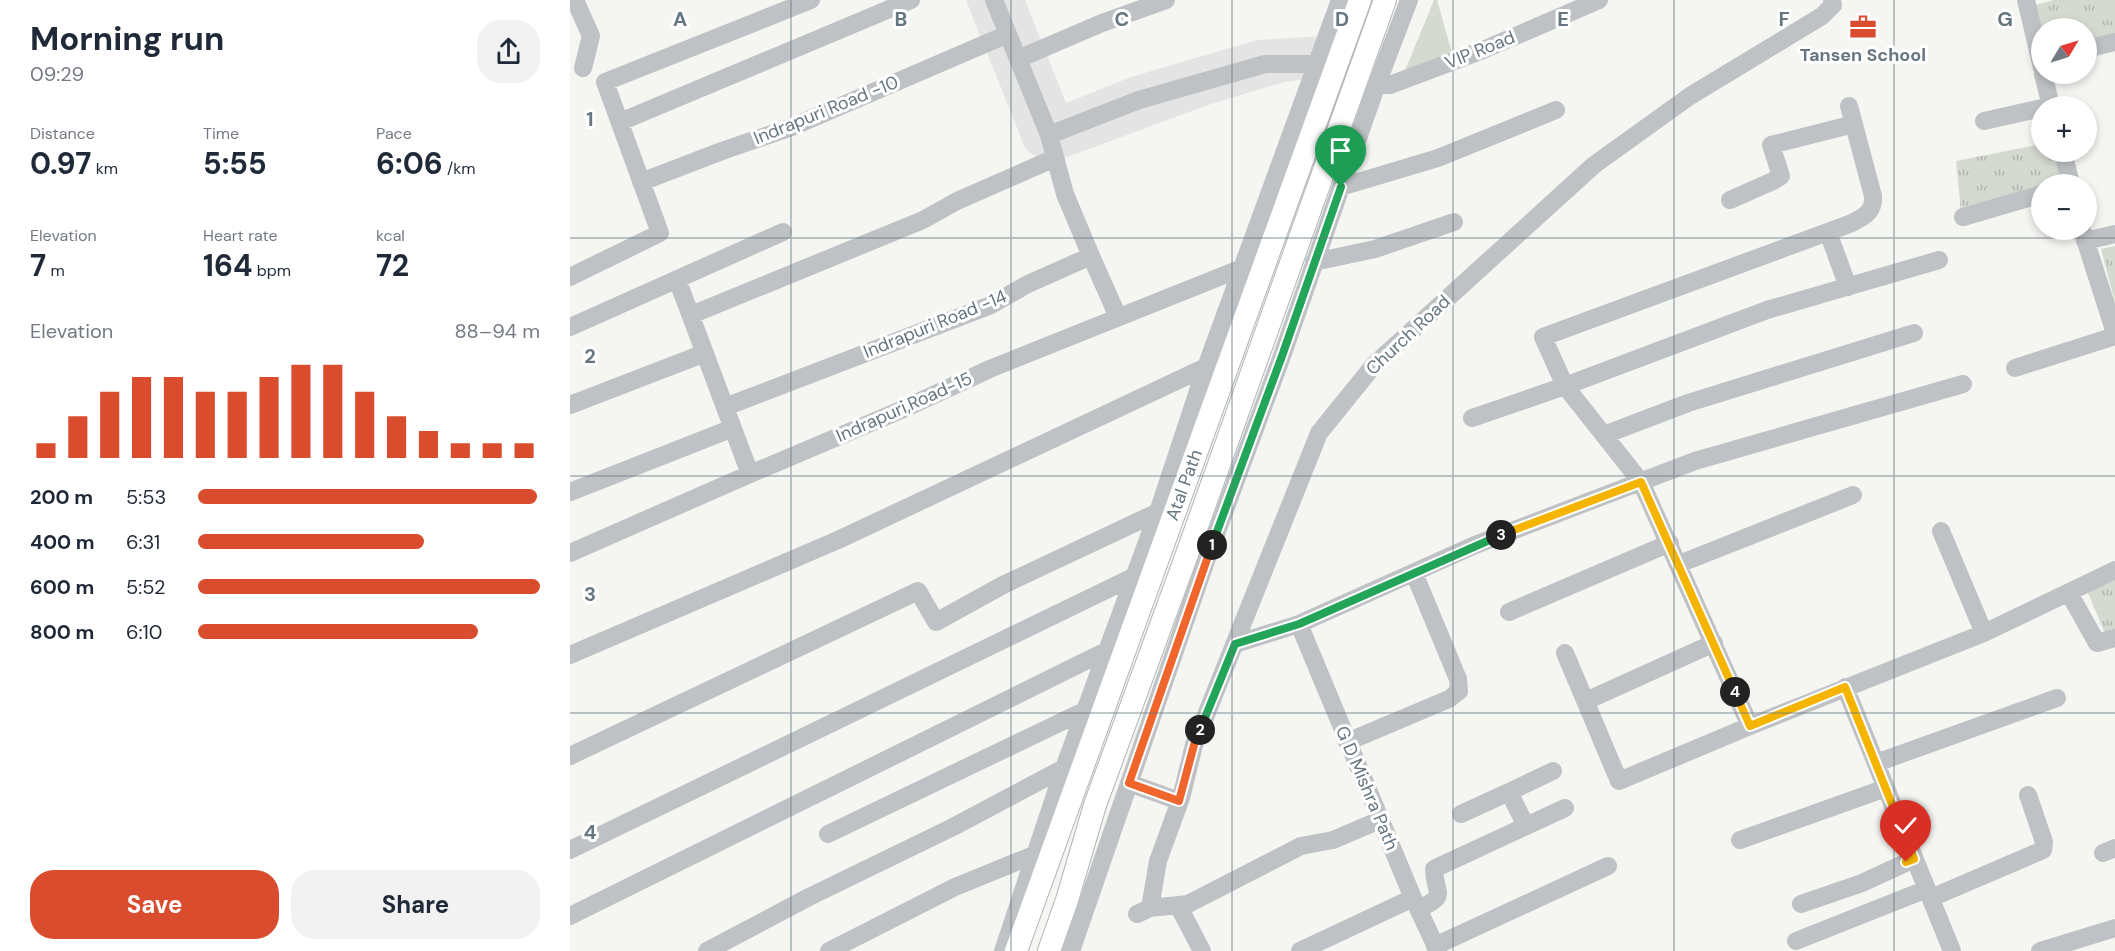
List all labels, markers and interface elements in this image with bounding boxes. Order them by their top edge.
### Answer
text: A [673,6,687,32]
text: B [895,6,907,32]
text: C [1115,6,1129,32]
text: D [1335,6,1349,32]
text: E [1557,6,1569,32]
text: F [1778,6,1790,32]
text: G [1997,6,2013,32]
office icon: Tansen School [1848,12,1878,42]
text: Morning run [30,17,224,60]
north arrow [2031,18,2097,84]
map controls [2031,18,2097,240]
button: share [477,20,540,83]
street label: VIP Road [1441,25,1519,75]
place label: Tansen School [1800,43,1926,67]
text: 09:29 [30,61,84,87]
street label: Indrapuri Road -10 [750,70,902,150]
button: + [2031,96,2097,162]
text: 1 [586,106,594,132]
text: Distance [30,123,95,144]
text: Time [203,123,239,144]
text: Pace [376,123,412,144]
pin [1315,125,1366,187]
icon: arrive [1324,134,1357,167]
text: 0.97 [30,144,91,183]
text: 5:55 [203,144,267,183]
text: 6:06 [376,144,443,183]
text: km [91,158,118,179]
text: /km [443,158,476,179]
button: − [2031,174,2097,240]
text: Elevation [30,225,97,246]
text: Heart rate [203,225,278,246]
text: kcal [376,225,405,246]
text: 7 [30,246,46,285]
text: 164 [203,246,252,285]
text: 72 [376,246,409,285]
text: m [46,260,65,281]
text: bpm [252,260,291,281]
street label: Indrapuri Road -14 [860,284,1010,364]
street label: Church Road [1361,290,1455,380]
text: Elevation [30,318,113,344]
text: 88–94 m [454,318,540,344]
text: 2 [584,343,596,369]
street label: Indrapuri,Road-15 [832,366,976,448]
street label: Atal Path [1160,446,1208,524]
text: 200 m [30,484,93,510]
text: 5:53 [126,484,166,510]
pin: 3 [1486,520,1516,550]
text: 3 [1496,524,1506,545]
text: 400 m [30,529,95,555]
text: 6:31 [126,529,160,555]
pin: 1 [1197,530,1227,560]
text: 1 [1209,534,1215,555]
text: 600 m [30,574,94,600]
text: 5:52 [126,574,166,600]
text: 3 [584,581,596,607]
text: 800 m [30,619,94,645]
text: 6:10 [126,619,163,645]
pin: 4 [1720,677,1750,707]
text: 4 [1730,681,1740,702]
pin: 2 [1185,715,1215,745]
text: 2 [1195,719,1205,740]
street label: G D Mishra Path [1330,722,1404,854]
pin [1880,800,1931,862]
icon: check [1889,809,1922,842]
text: 4 [584,819,597,845]
button: Save [30,870,279,939]
button: Share [291,870,540,939]

